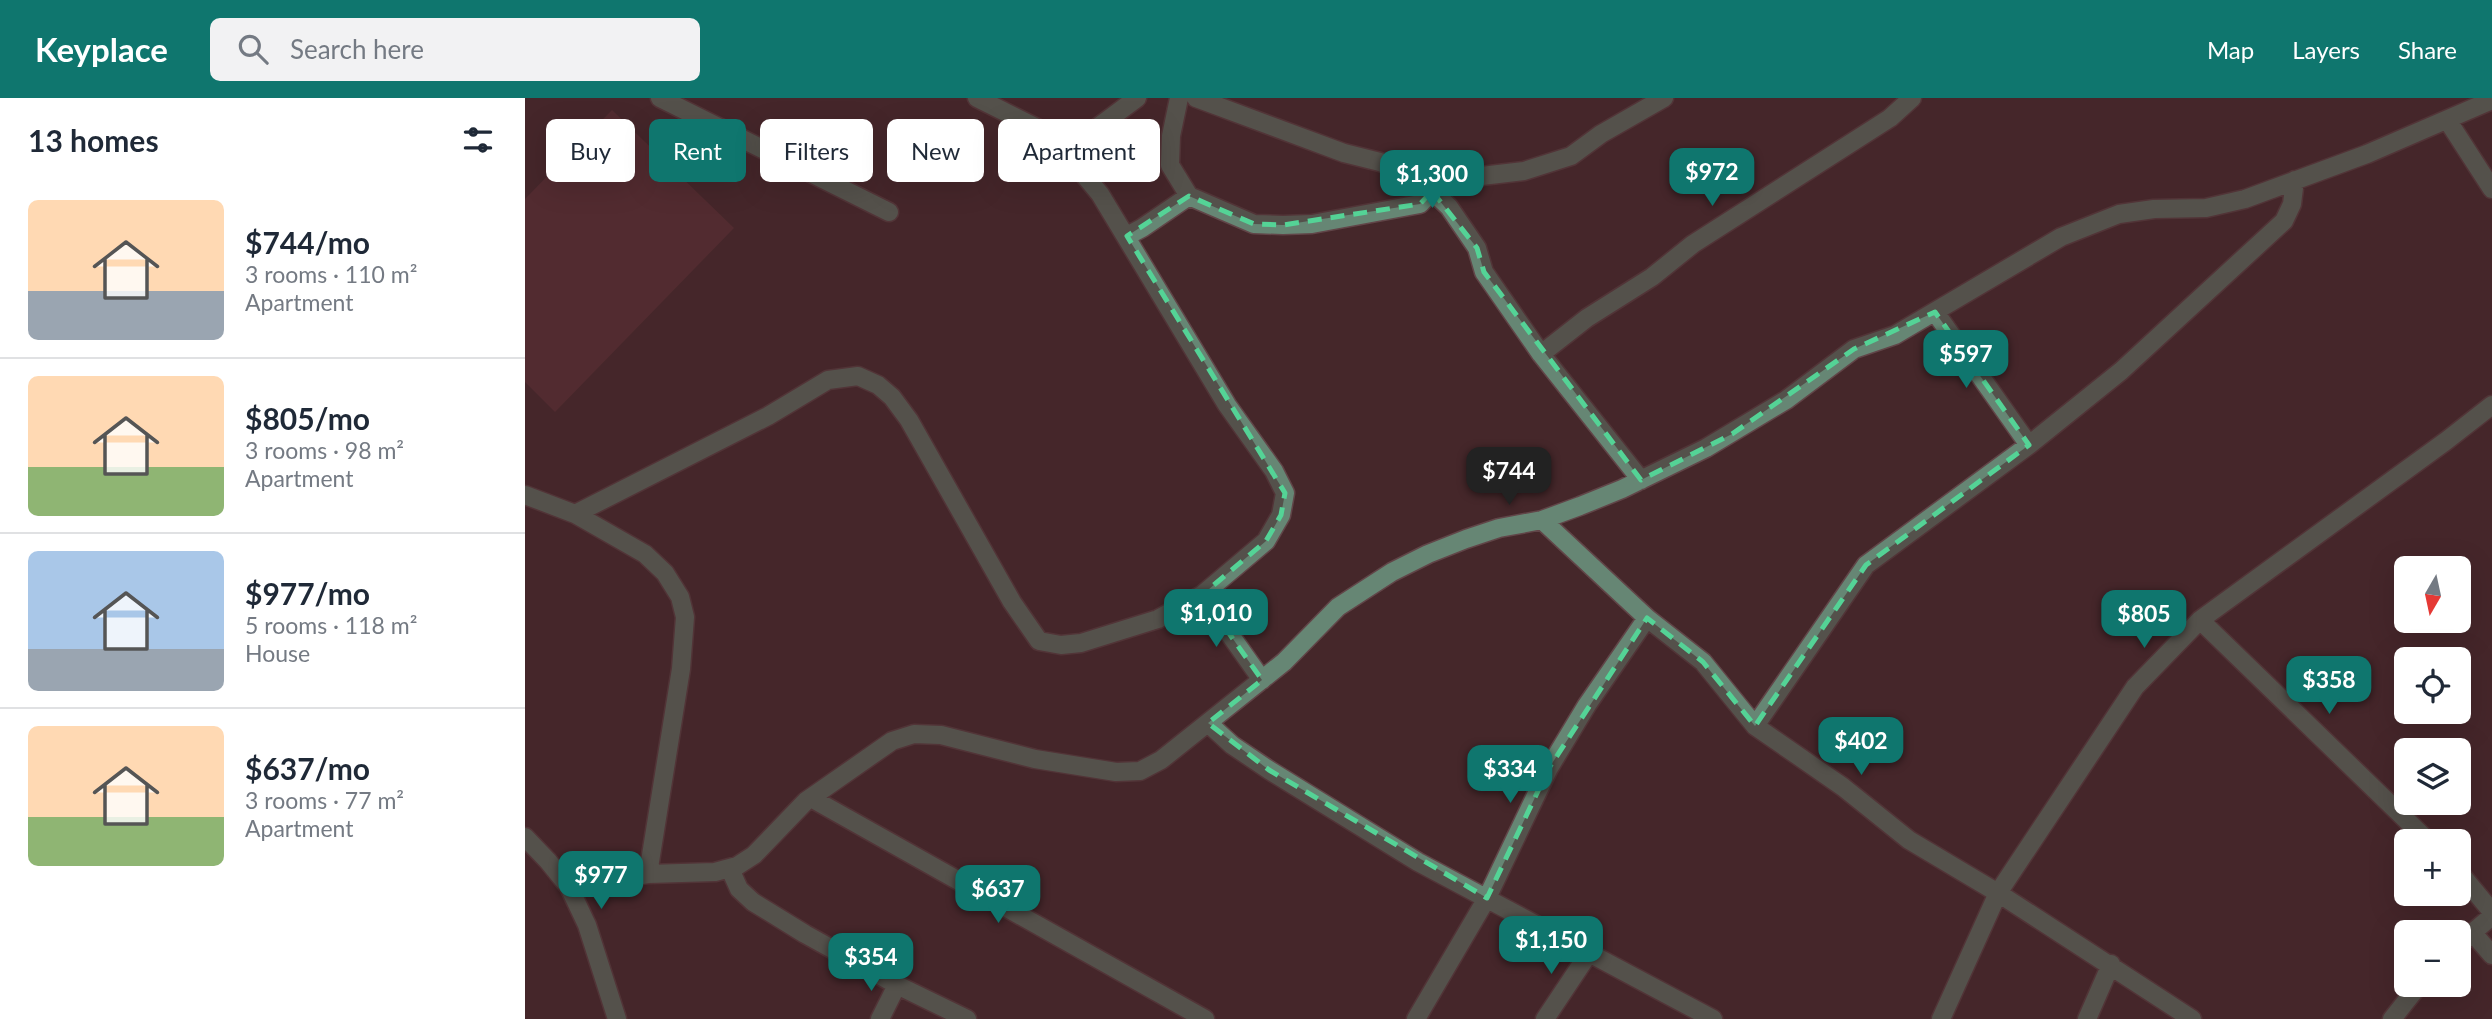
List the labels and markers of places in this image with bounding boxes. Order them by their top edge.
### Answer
pin: $972 [1671,148,1753,208]
pin: $1,300 [1375,150,1489,210]
pin: $597 [1925,330,2007,390]
pin: $744 [1468,448,1550,507]
pin: $1,010 [1159,589,1273,649]
pin: $805 [2103,590,2185,650]
pin: $358 [2288,656,2370,716]
pin: $402 [1820,718,1902,777]
pin: $334 [1469,746,1551,805]
pin: $977 [560,852,642,911]
pin: $637 [957,866,1039,925]
pin: $1,150 [1494,916,1608,976]
pin: $354 [830,934,912,993]

